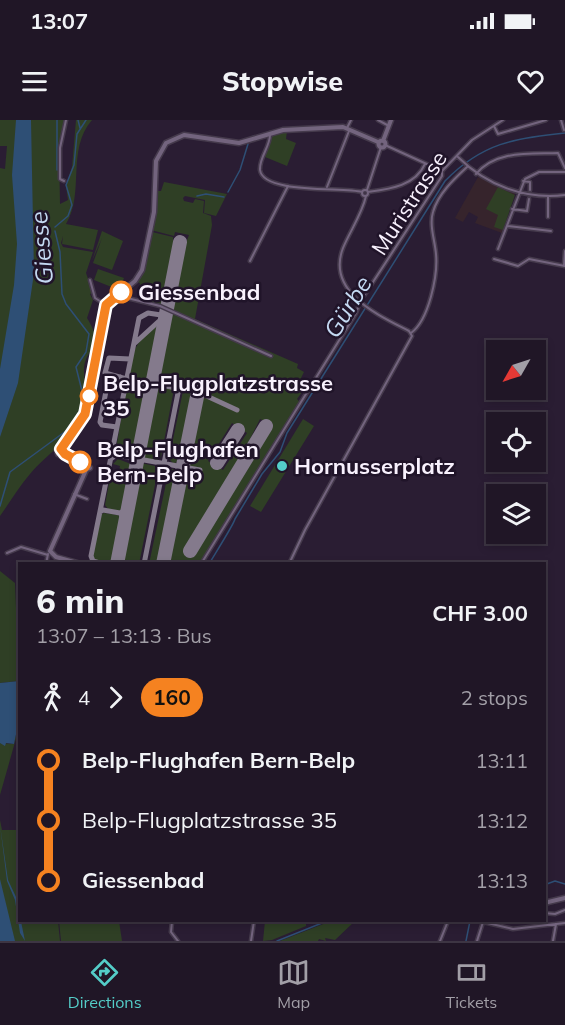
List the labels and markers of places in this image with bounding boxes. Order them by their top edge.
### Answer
place label: Giessenbad [138,278,260,306]
marker: Giessenbad [110,281,132,303]
place label: Belp-Flugplatzstrasse 35 [103,369,333,422]
marker: Belp-Flugplatzstrasse 35 [80,387,98,405]
place label: Belp-Flughafen Bern-Belp [97,435,259,488]
marker: Belp-Flughafen Bern-Belp [69,451,91,473]
place label: Hornusserplatz [294,452,455,480]
marker: Hornusserplatz [275,459,289,473]

